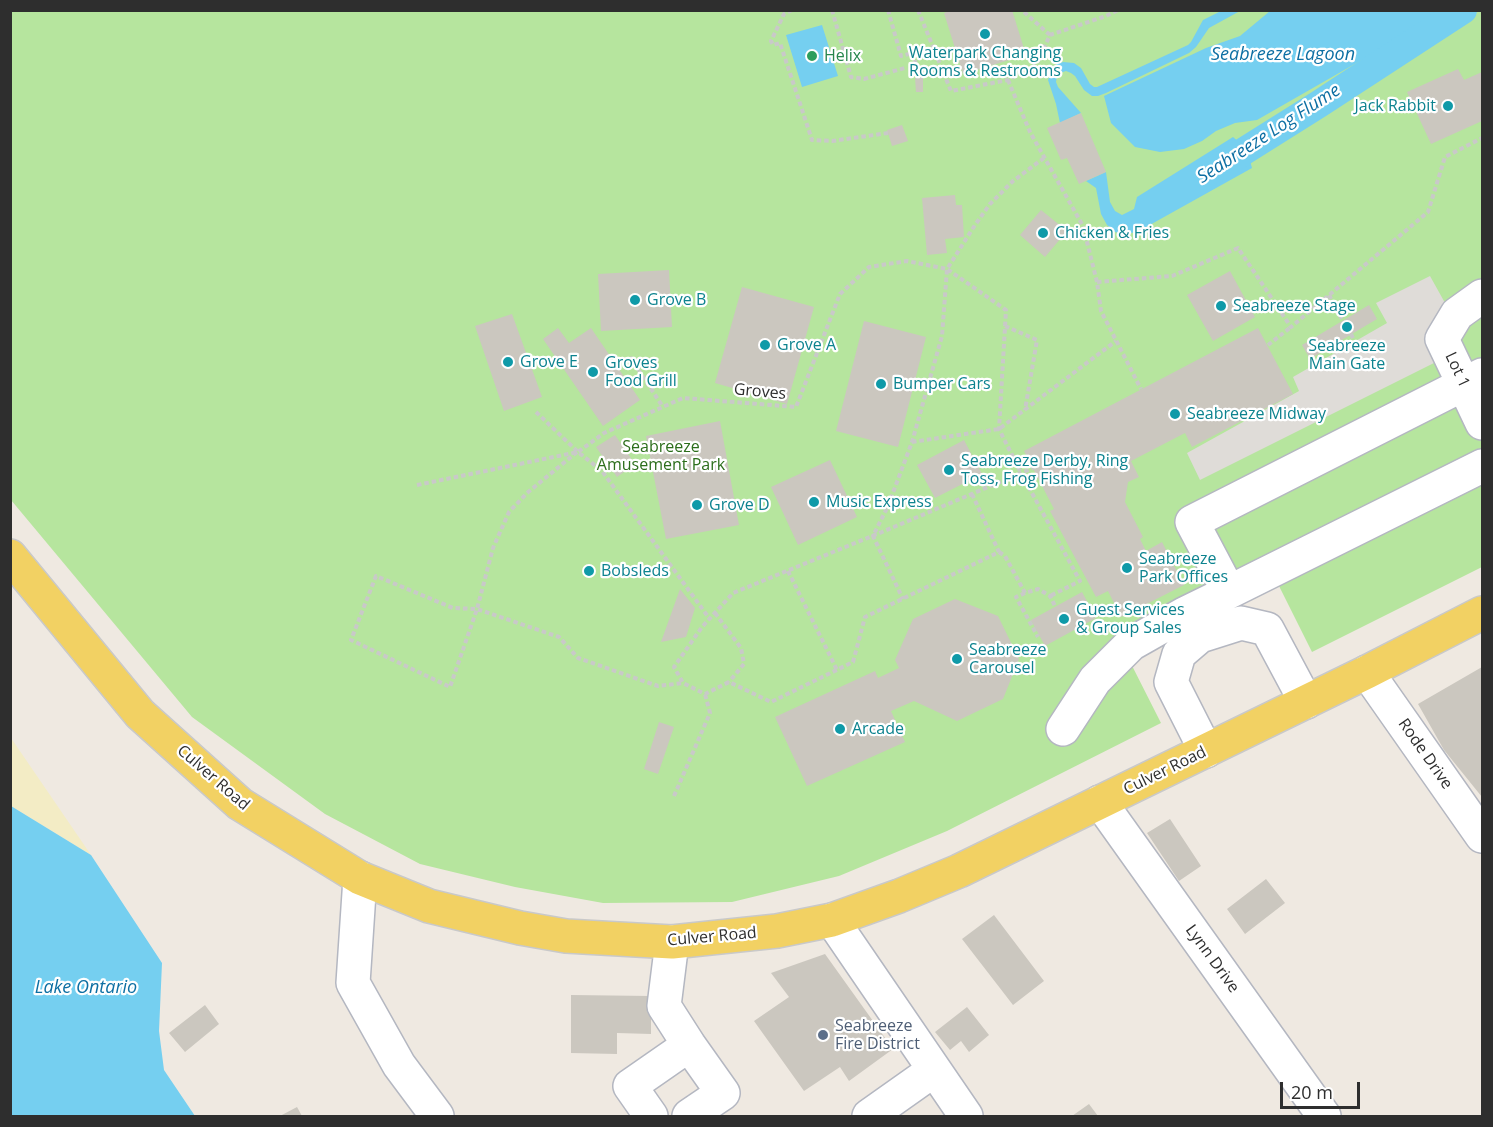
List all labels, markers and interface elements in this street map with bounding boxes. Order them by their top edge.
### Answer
marker: Waterpark Changing Rooms & Restrooms [978,27,992,41]
place label: Waterpark Changing Rooms & Restrooms [909,43,1061,81]
water label: Seabreeze Lagoon [1211,44,1355,66]
place label: Helix [824,46,861,66]
marker: Helix [805,49,819,63]
water label: Seabreeze Log Flume [1193,80,1345,188]
place label: Jack Rabbit [1354,96,1436,116]
marker: Jack Rabbit [1441,99,1455,113]
place label: Chicken & Fries [1055,223,1169,243]
marker: Chicken & Fries [1036,226,1050,240]
place label: Grove B [647,290,706,310]
marker: Grove B [628,293,642,307]
place label: Seabreeze Stage [1233,296,1356,316]
marker: Seabreeze Stage [1214,299,1228,313]
marker: Seabreeze Main Gate [1340,320,1354,334]
place label: Grove A [777,335,836,355]
place label: Seabreeze Main Gate [1308,336,1386,374]
marker: Grove A [758,338,772,352]
street label: Lot 1 [1440,349,1474,391]
place label: Grove E [520,352,578,372]
place label: Groves Food Grill [605,353,677,391]
marker: Grove E [501,355,515,369]
marker: Groves Food Grill [586,365,600,379]
place label: Bumper Cars [893,374,991,394]
marker: Bumper Cars [874,377,888,391]
street label: Groves [733,380,787,404]
place label: Seabreeze Midway [1187,404,1326,424]
marker: Seabreeze Midway [1168,407,1182,421]
park label: Seabreeze Amusement Park [597,437,725,475]
place label: Seabreeze Derby, Ring Toss, Frog Fishing [961,451,1128,489]
marker: Seabreeze Derby, Ring Toss, Frog Fishing [942,463,956,477]
place label: Music Express [826,492,932,512]
place label: Grove D [709,495,770,515]
marker: Music Express [807,495,821,509]
marker: Grove D [690,498,704,512]
place label: Seabreeze Park Offices [1139,549,1228,587]
place label: Bobsleds [601,561,669,581]
marker: Seabreeze Park Offices [1120,561,1134,575]
marker: Bobsleds [582,564,596,578]
place label: Guest Services & Group Sales [1076,600,1185,638]
marker: Guest Services & Group Sales [1057,612,1071,626]
place label: Seabreeze Carousel [969,640,1046,678]
marker: Seabreeze Carousel [950,652,964,666]
street label: Rode Drive [1394,715,1456,793]
place label: Arcade [852,719,904,739]
marker: Arcade [833,722,847,736]
street label: Culver Road [173,741,253,815]
street label: Culver Road [1120,743,1210,799]
street label: Lynn Drive [1181,921,1243,997]
street label: Culver Road [666,924,758,950]
water label: Lake Ontario [35,977,137,999]
place label: Seabreeze Fire District [835,1016,920,1054]
marker: Seabreeze Fire District [816,1028,830,1042]
scale bar [1283,1070,1362,1108]
text: 20 m [1291,1080,1333,1104]

